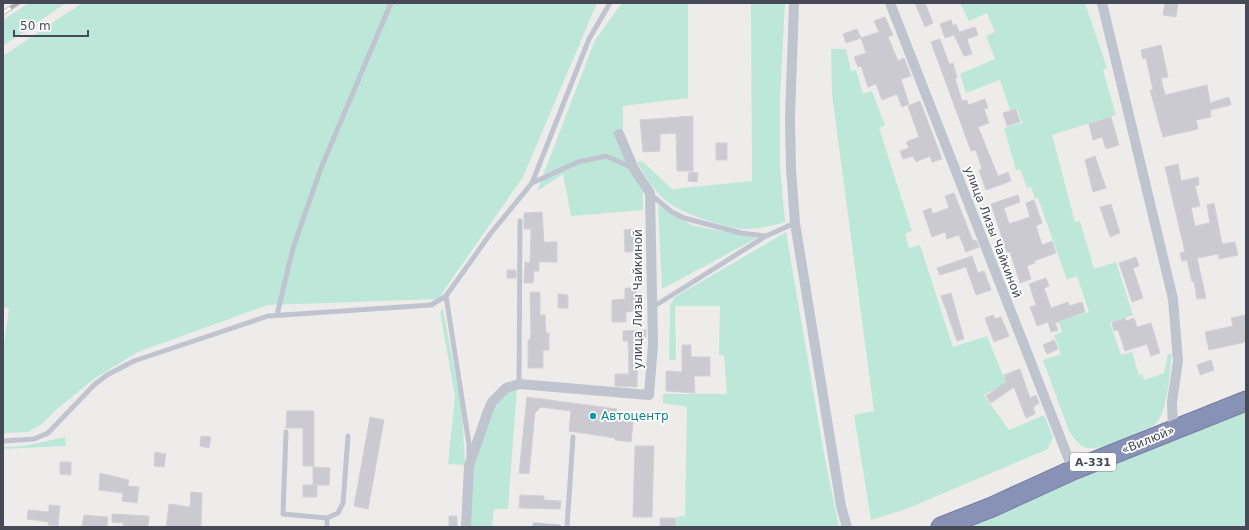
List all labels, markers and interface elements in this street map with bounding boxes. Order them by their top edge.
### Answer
scale bar [14,12,88,38]
text: 50 m [20,19,51,33]
street label: улица Лизы Чайкиной [961,164,1025,300]
street label: улица Лизы Чайкиной [631,229,645,369]
place label: Автоцентр [601,409,669,423]
marker: Автоцентр [588,411,598,421]
street label: «Вилюй» [1119,423,1177,457]
road number: А-331 [1070,453,1116,471]

